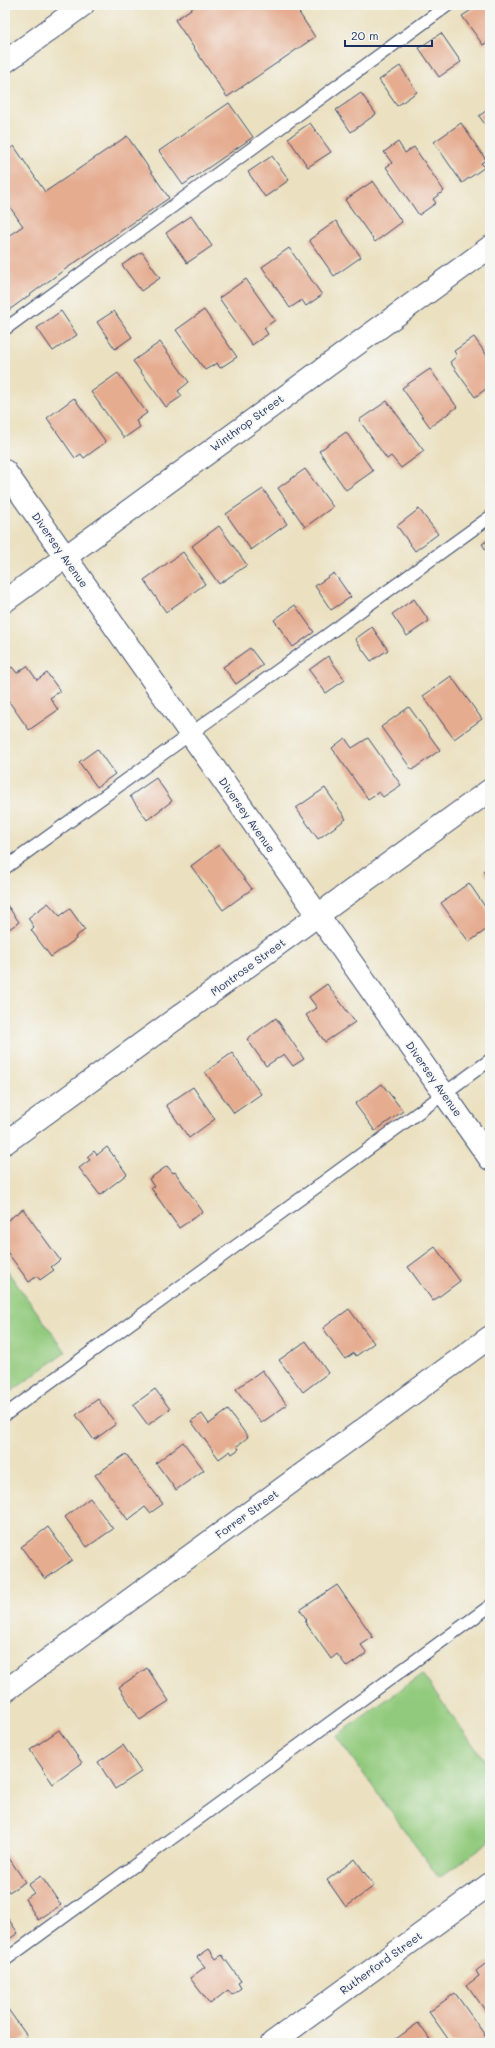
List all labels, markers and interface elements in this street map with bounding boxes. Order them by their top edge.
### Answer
scale bar [345,22,432,48]
text: 20 m [351,27,379,43]
street label: Winthrop Street [207,391,287,454]
street label: Diversey Avenue [29,509,92,590]
street label: Diversey Avenue [216,774,279,855]
street label: Montrose Street [207,934,288,999]
street label: Diversey Avenue [403,1038,466,1119]
street label: Forrer Street [212,1486,281,1542]
street label: Rutherford Street [337,1928,425,1998]

